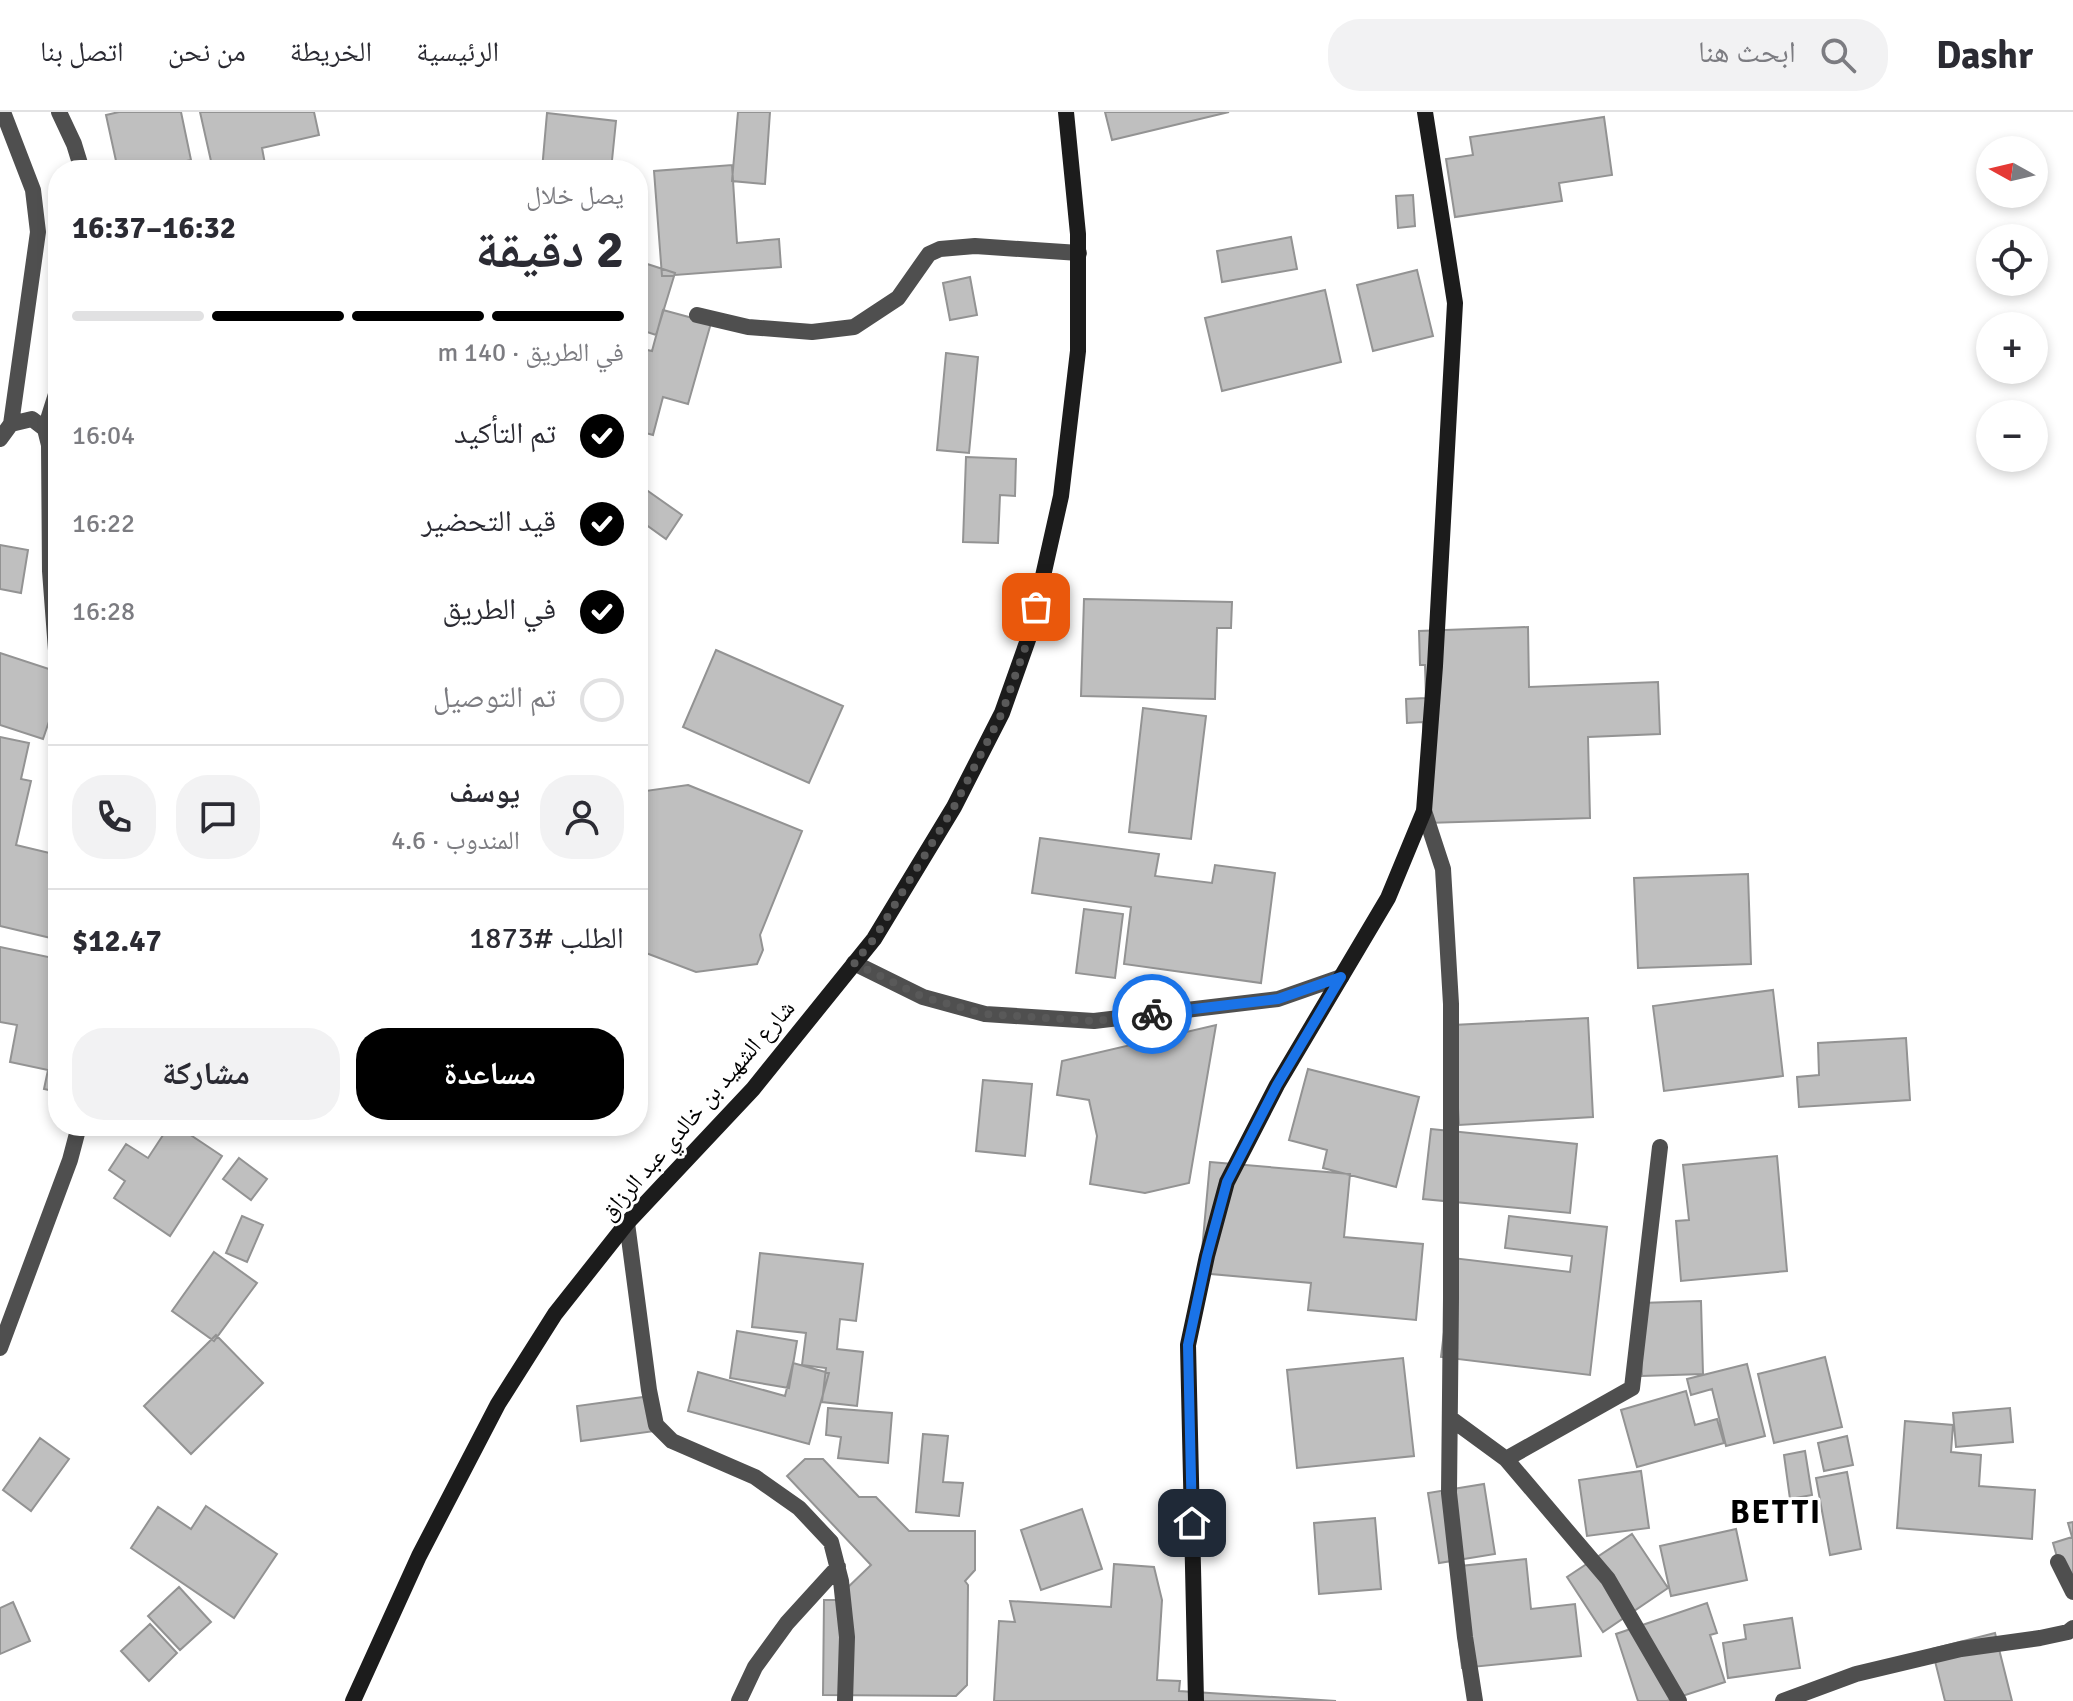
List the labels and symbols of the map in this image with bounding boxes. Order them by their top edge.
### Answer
north arrow [1976,136,2048,208]
pin [1002,573,1070,641]
courier [1112,974,1192,1054]
street label: شارع الشهيد بن خالدي عبد الرزاق [593,993,804,1229]
pin [1158,1489,1226,1557]
district label: BETTI [1730,1493,1822,1532]

